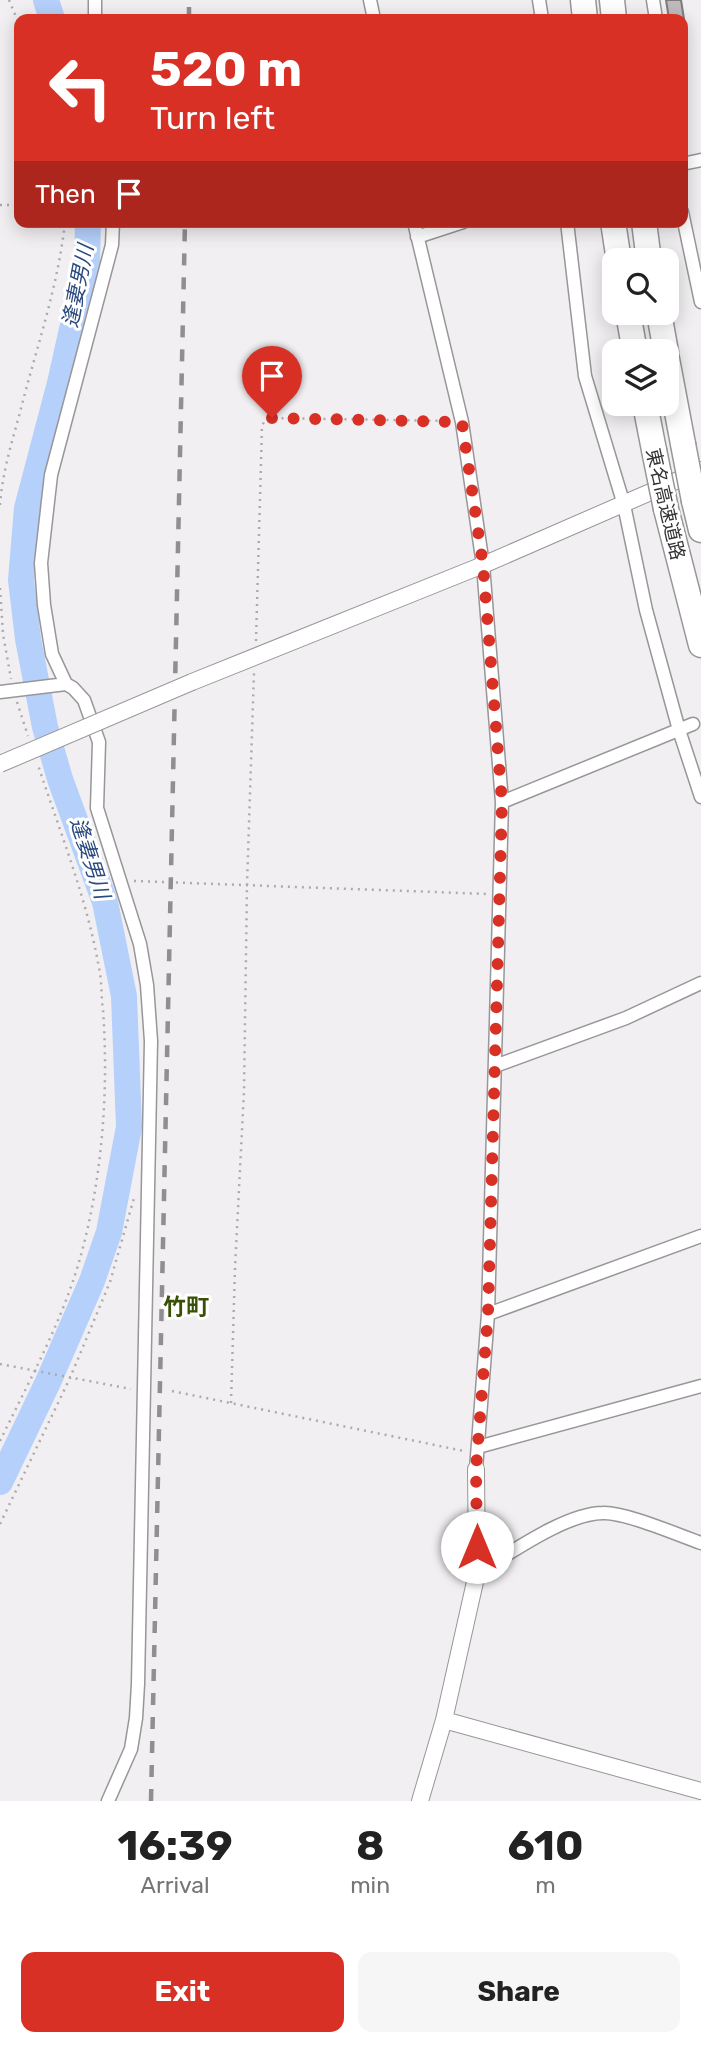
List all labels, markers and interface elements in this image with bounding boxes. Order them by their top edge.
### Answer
text: 520 m [150,40,302,98]
icon: left [35,42,126,133]
text: Turn left [150,99,275,137]
icon: arrive [110,175,148,213]
text: Then [35,179,96,210]
water label: 逢妻男川 [57,240,98,330]
map controls [602,248,679,416]
button: search [602,248,679,325]
button: layers [602,339,679,416]
pin [242,346,302,418]
icon: arrive [253,357,291,395]
street label: 東名高速道路 [641,446,690,562]
water label: 逢妻男川 [66,814,116,904]
district label: 竹町 [163,1293,209,1321]
position arrow [440,1510,514,1584]
text: 16:39 [118,1821,233,1871]
text: 8 [356,1821,384,1871]
text: 610 [508,1821,583,1871]
text: Arrival [141,1871,210,1899]
text: min [350,1871,390,1899]
text: m [535,1871,556,1899]
button: Exit [21,1952,344,2032]
button: Share [358,1952,680,2032]

